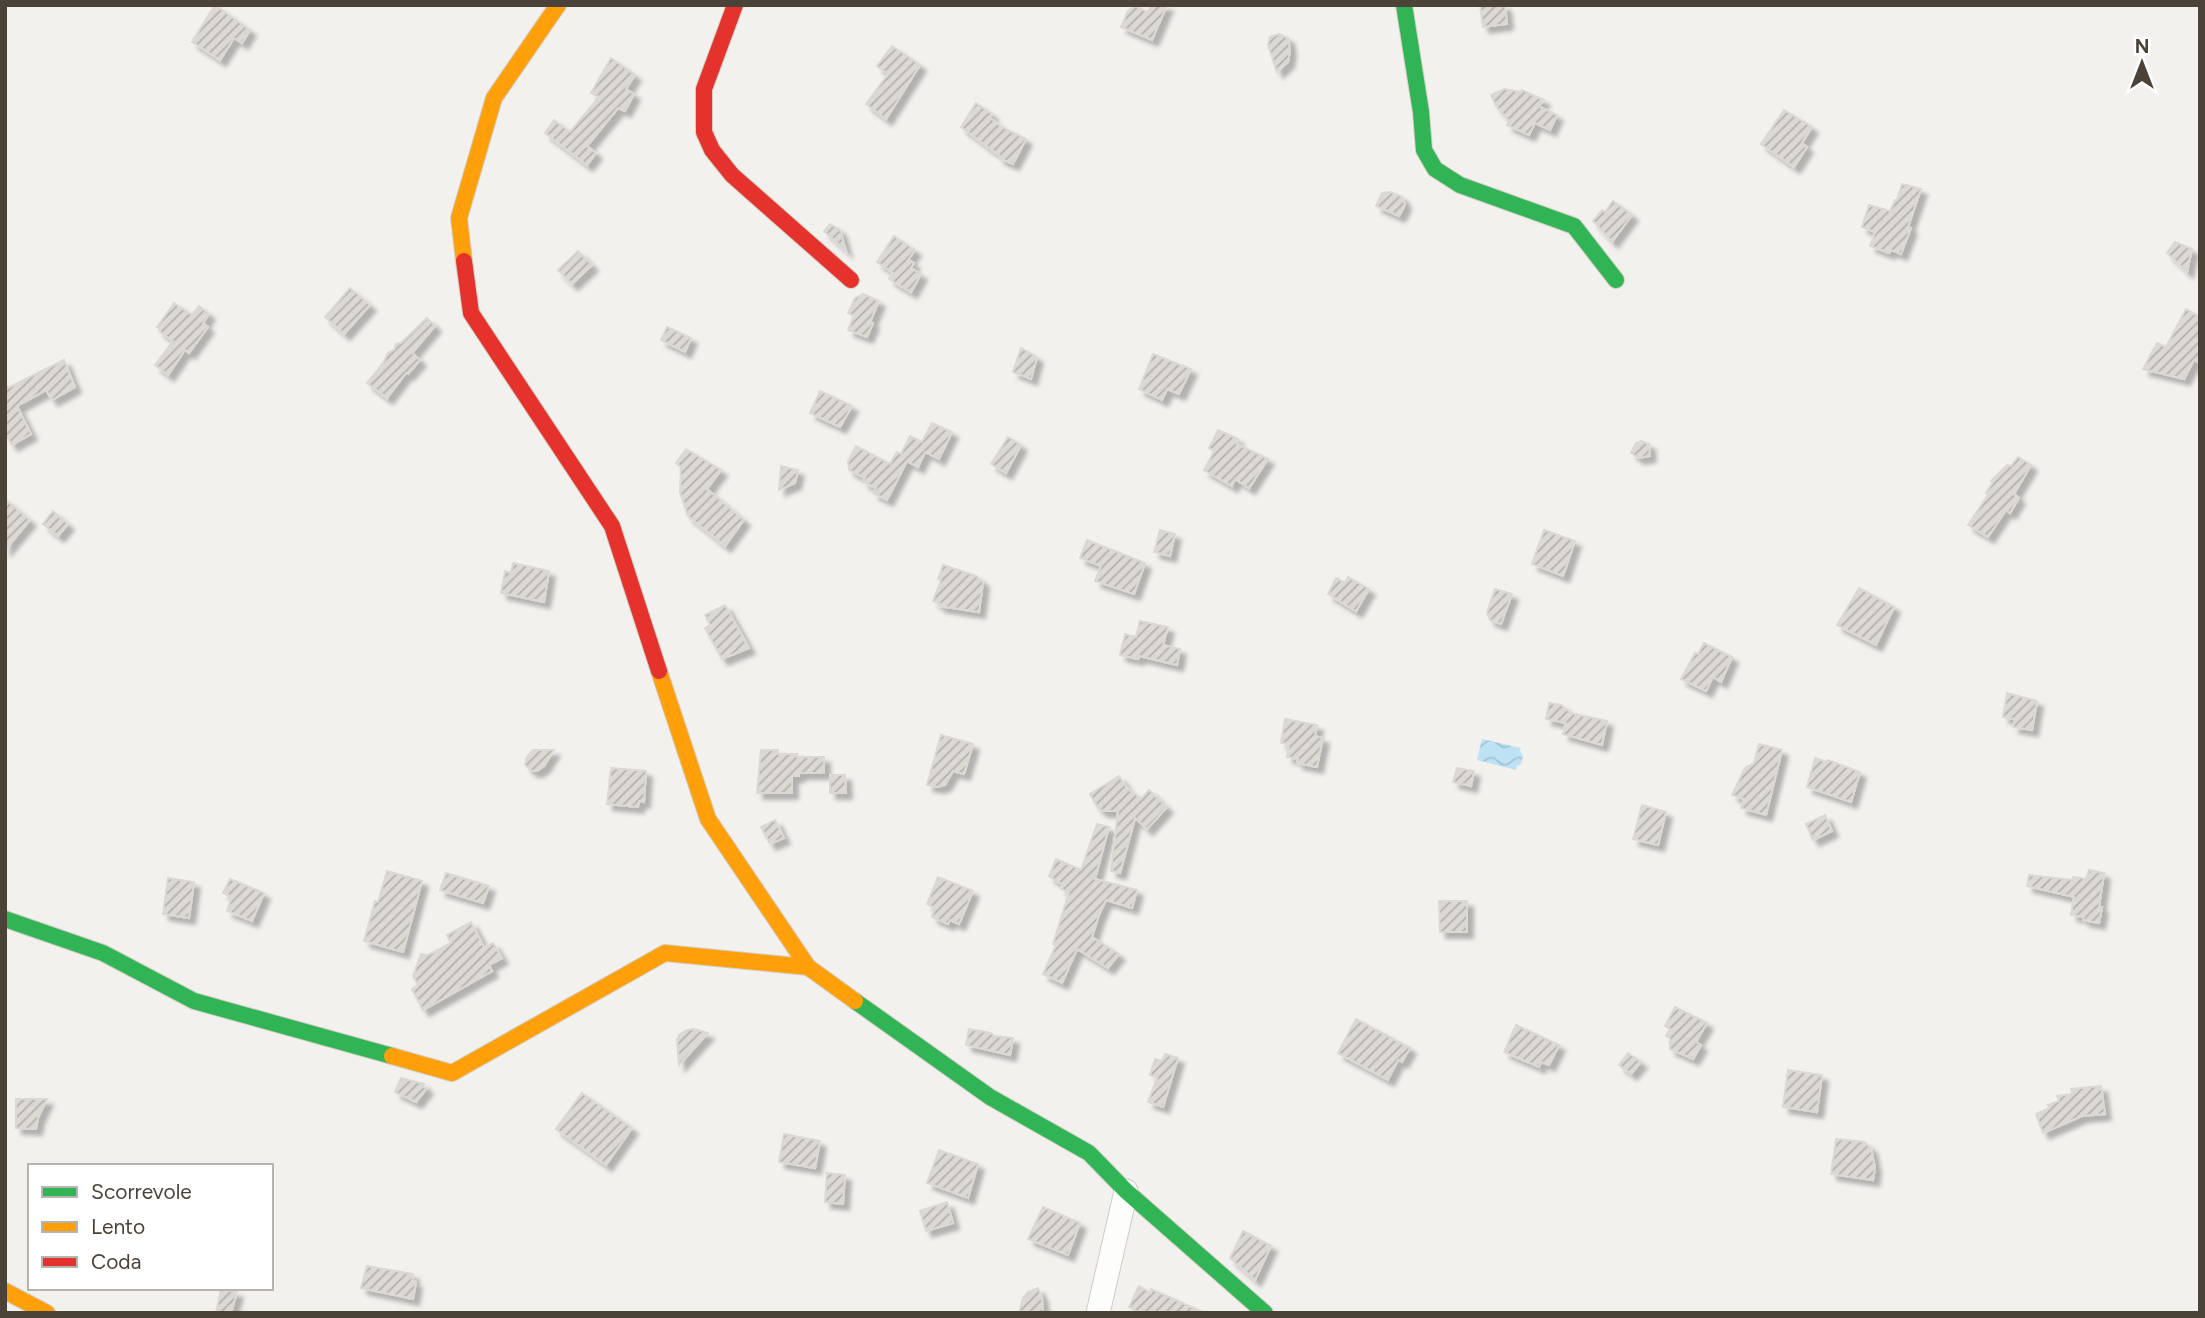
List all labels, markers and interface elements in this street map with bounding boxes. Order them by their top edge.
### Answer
north arrow [2107,28,2177,98]
text: N [2135,35,2149,58]
legend [28,1164,273,1290]
text: Scorrevole [91,1179,192,1204]
text: Lento [91,1214,145,1239]
text: Coda [91,1249,141,1274]

